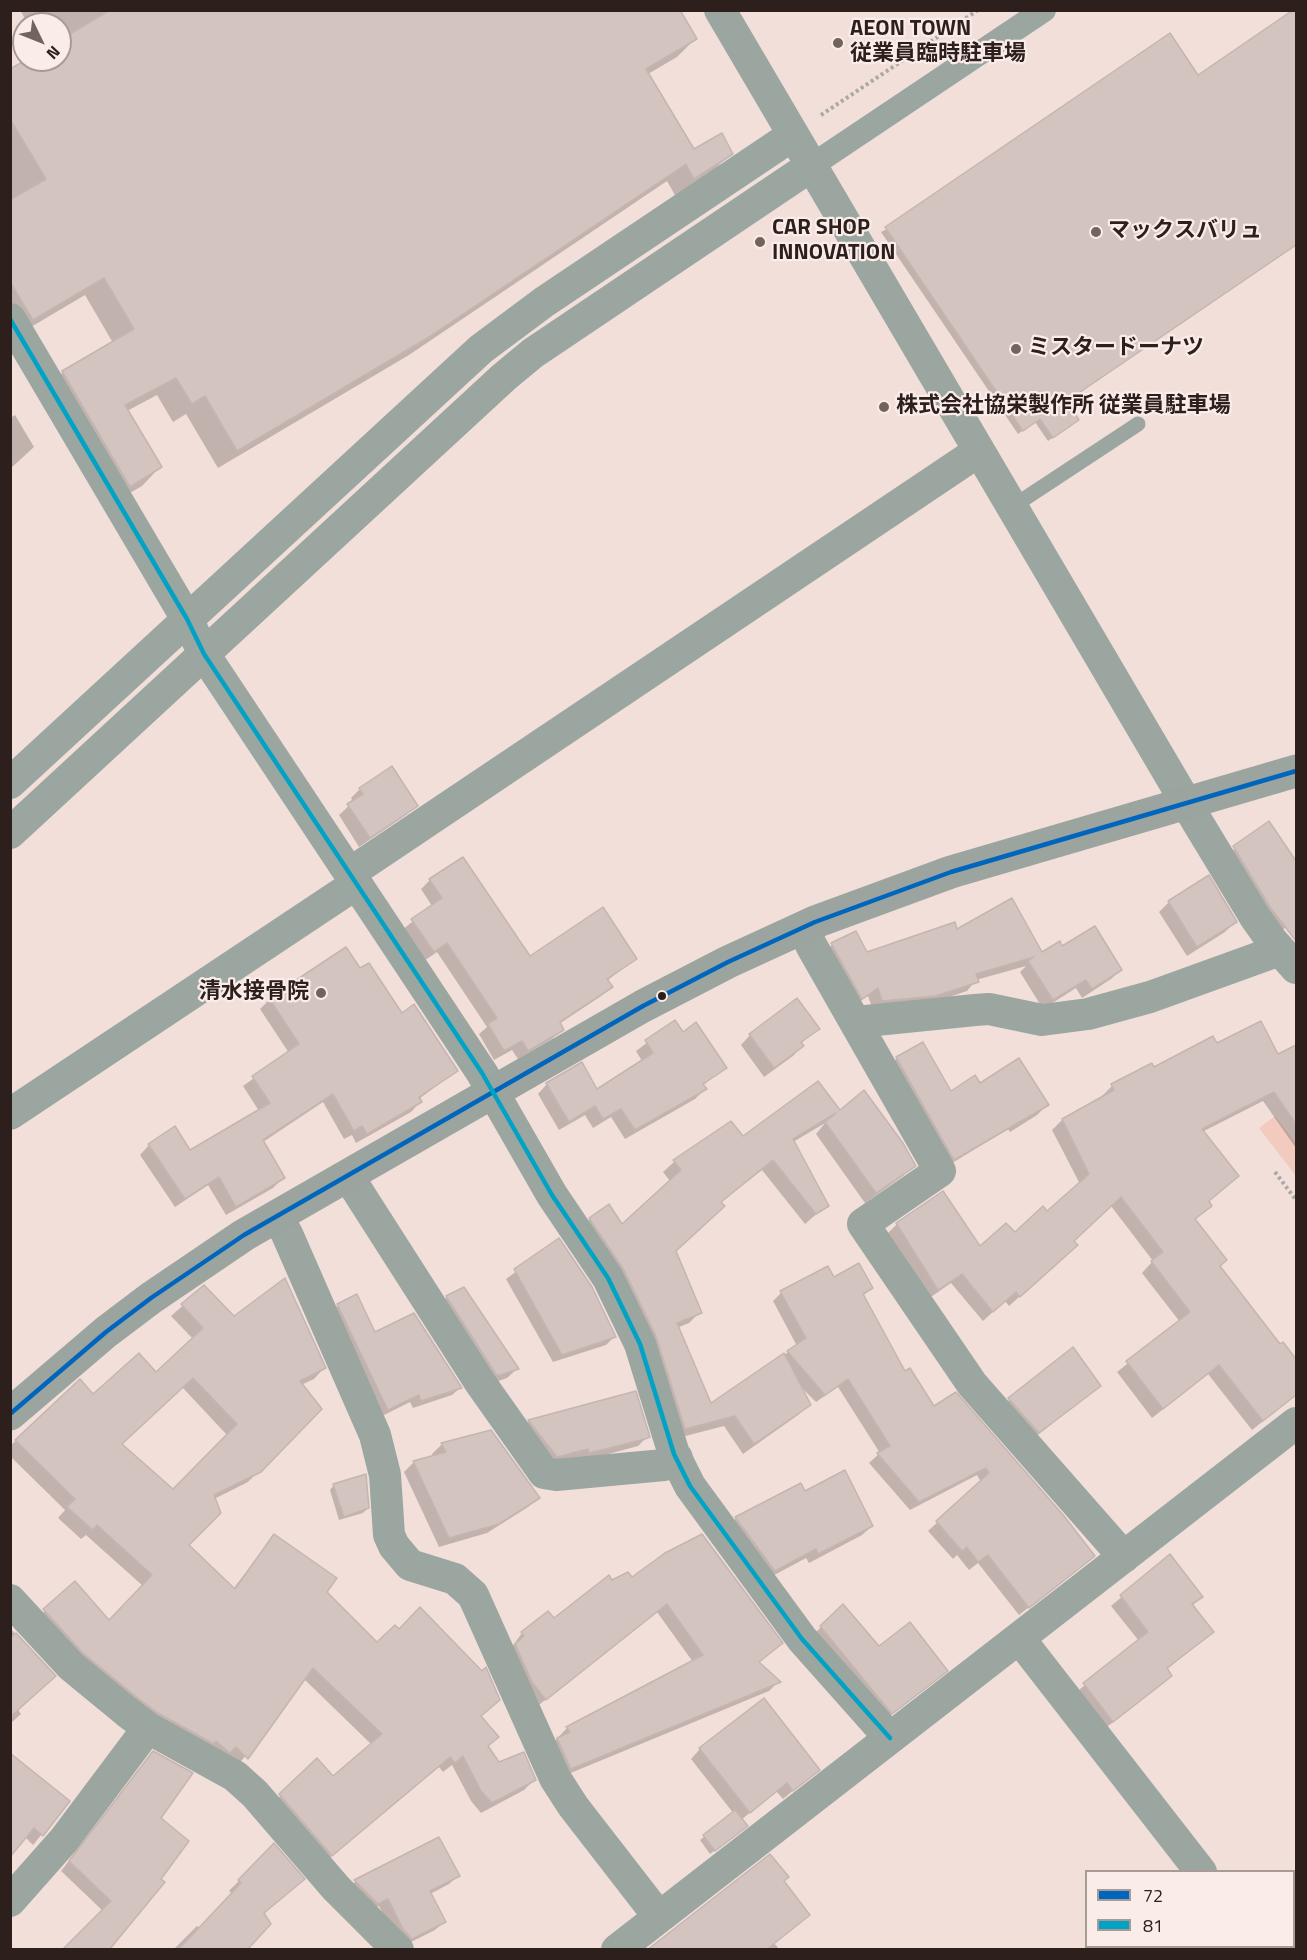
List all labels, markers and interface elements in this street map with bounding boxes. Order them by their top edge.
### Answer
north arrow [12,12,72,72]
place label: AEON TOWN 従業員臨時駐車場 [850,17,1026,68]
marker: AEON TOWN 従業員臨時駐車場 [831,36,845,50]
text: N [41,41,66,65]
place label: CAR SHOP INNOVATION [772,216,895,268]
place label: マックスバリュ [1108,219,1262,245]
marker: マックスバリュ [1089,225,1103,239]
marker: CAR SHOP INNOVATION [753,235,767,249]
place label: ミスタードーナツ [1028,336,1204,362]
marker: ミスタードーナツ [1009,342,1023,356]
place label: 株式会社協栄製作所 従業員駐車場 [896,394,1231,420]
marker: 株式会社協栄製作所 従業員駐車場 [877,400,891,414]
place label: 清水接骨院 [199,980,309,1006]
marker: 清水接骨院 [314,986,328,1000]
unlabelled marker [656,990,668,1002]
legend [1085,1870,1295,1948]
text: 72 [1143,1882,1163,1909]
text: 81 [1143,1912,1163,1939]

